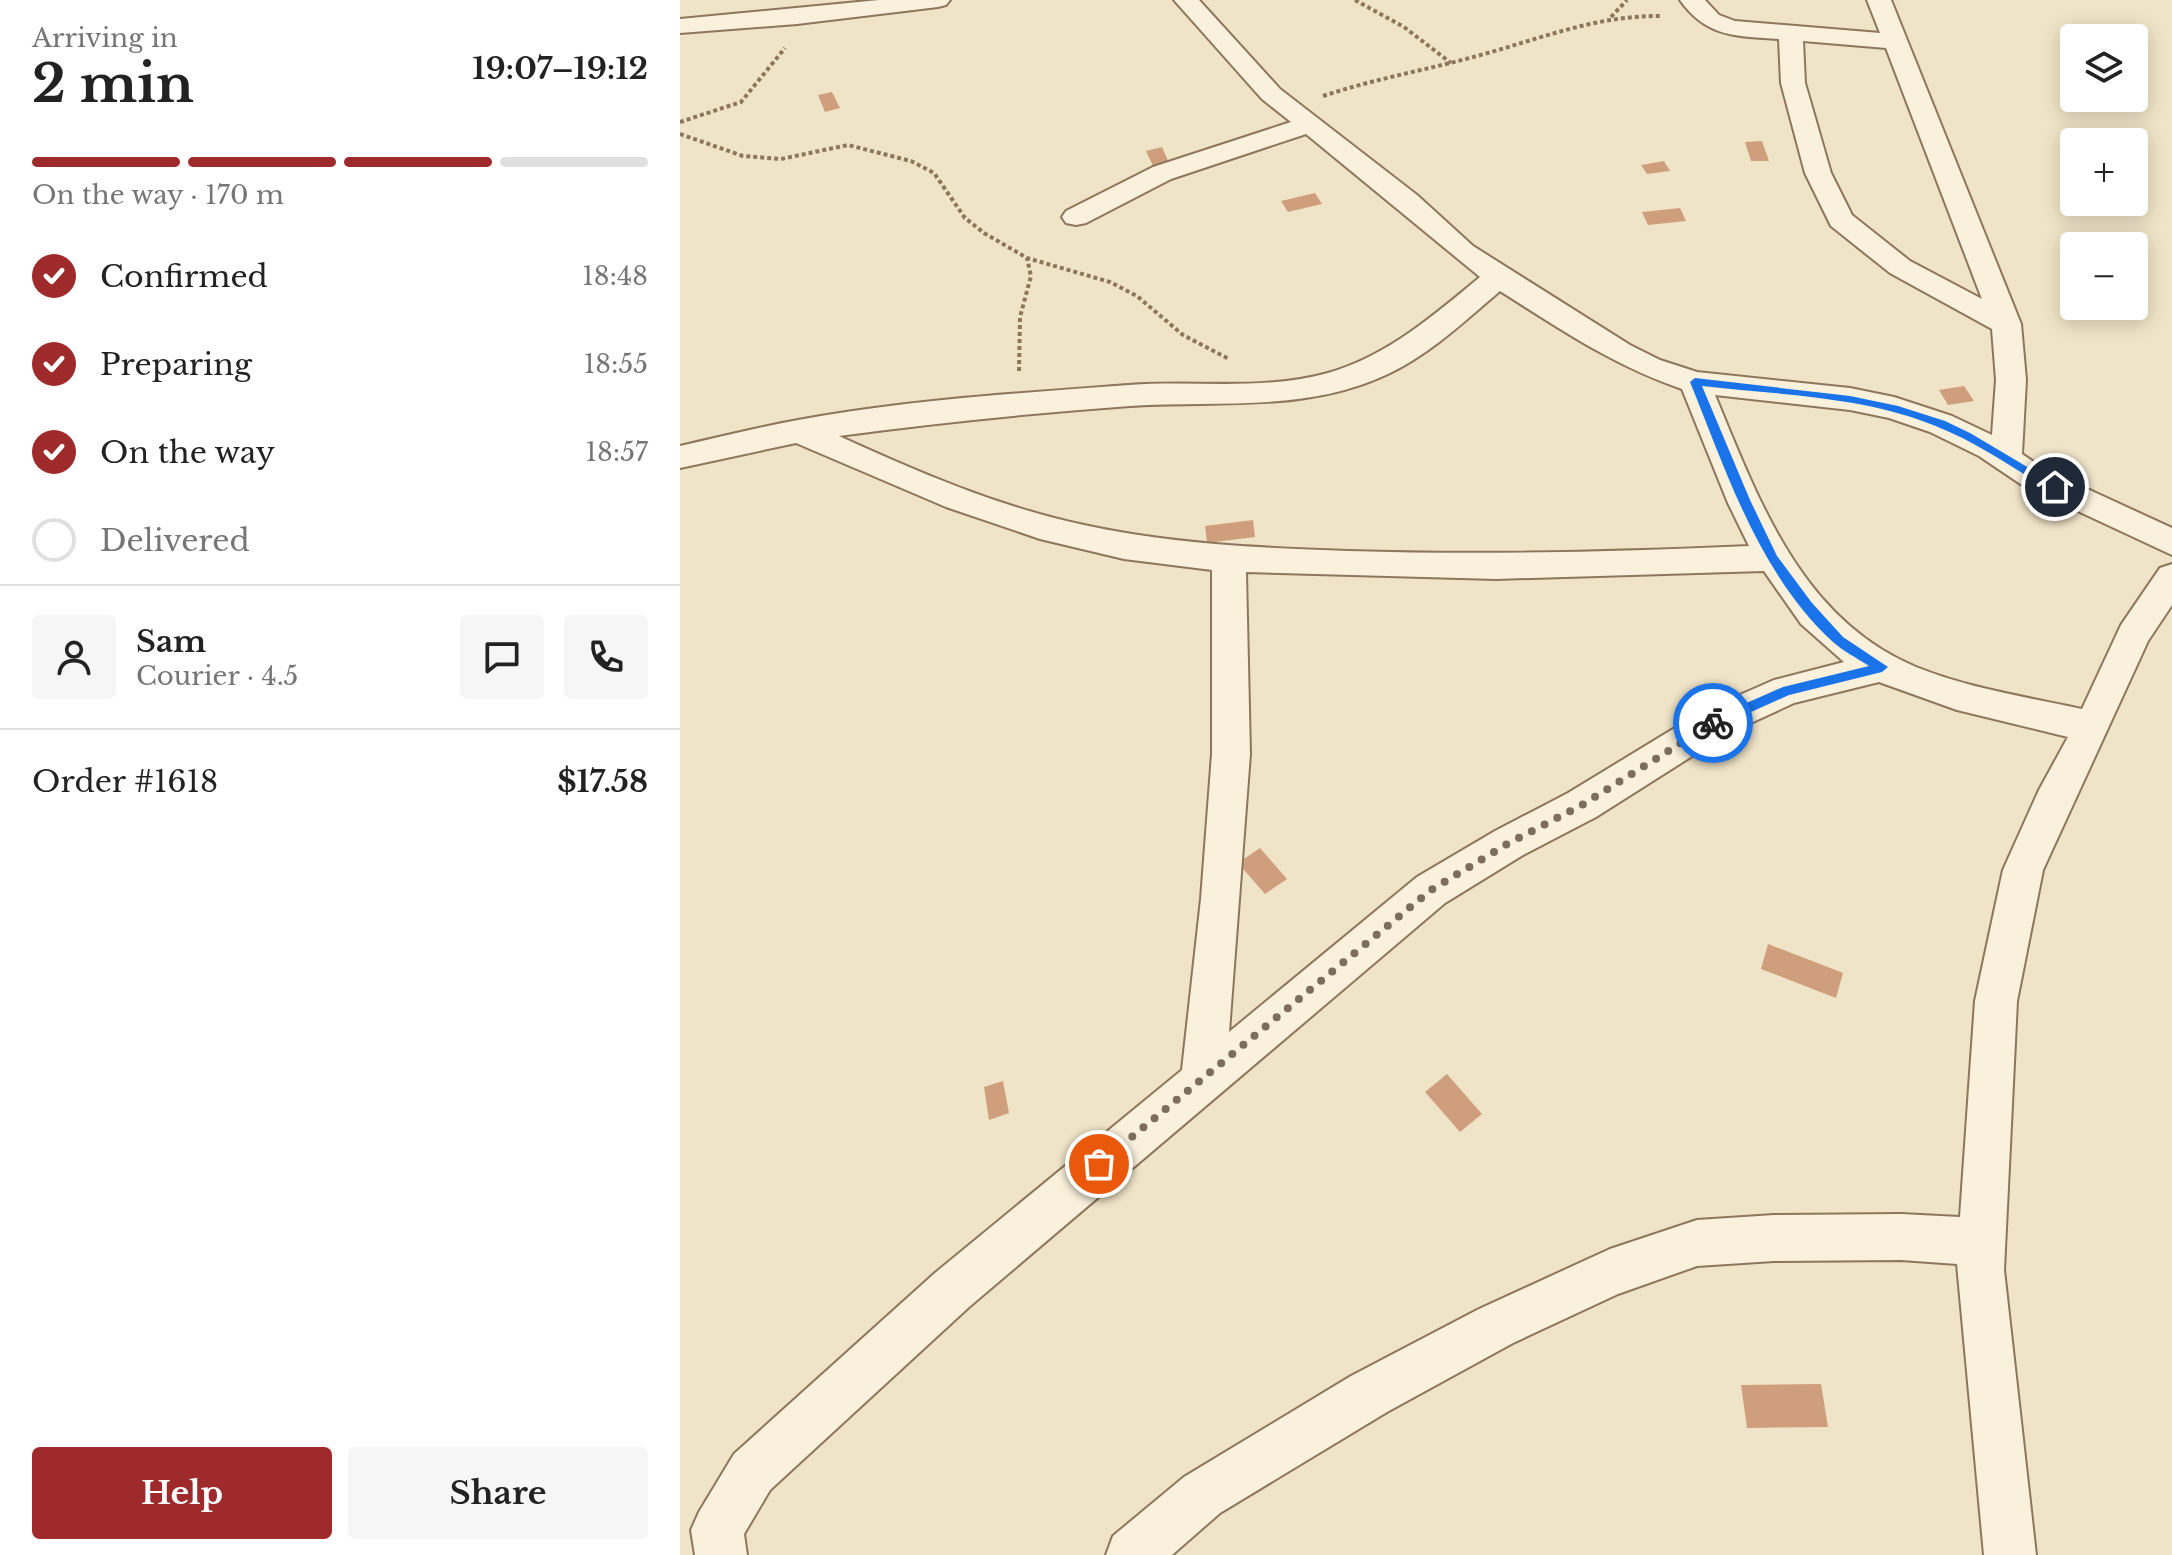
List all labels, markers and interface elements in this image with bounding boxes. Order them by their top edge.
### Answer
text: Arriving in [32,22,178,54]
map controls [2060,24,2148,320]
button: layers [2060,24,2148,112]
text: 19:07–19:12 [472,50,648,87]
text: 2 min [32,52,194,116]
button: + [2060,128,2148,216]
text: On the way · 170 m [32,179,284,211]
button: − [2060,232,2148,320]
icon: check [32,254,76,298]
text: Confirmed [100,258,268,295]
text: 18:48 [582,260,648,292]
icon: check [32,342,76,386]
text: Preparing [100,346,252,383]
text: 18:55 [584,348,648,380]
icon: check [32,430,76,474]
text: On the way [100,434,275,471]
text: 18:57 [585,436,648,468]
pin [2021,453,2089,521]
icon: home [2033,465,2077,509]
text: Delivered [100,522,250,559]
button: person [32,615,116,699]
button: chat [460,615,544,699]
button: phone [564,615,648,699]
text: Sam [136,623,206,660]
text: Courier · 4.5 [136,660,298,692]
courier [1673,683,1753,763]
icon: bike [1691,701,1735,745]
text: Order #1618 [32,763,218,800]
text: $17.58 [557,763,648,800]
pin [1065,1130,1133,1198]
icon: bag [1077,1142,1121,1186]
button: Help [32,1447,332,1539]
button: Share [348,1447,648,1539]

